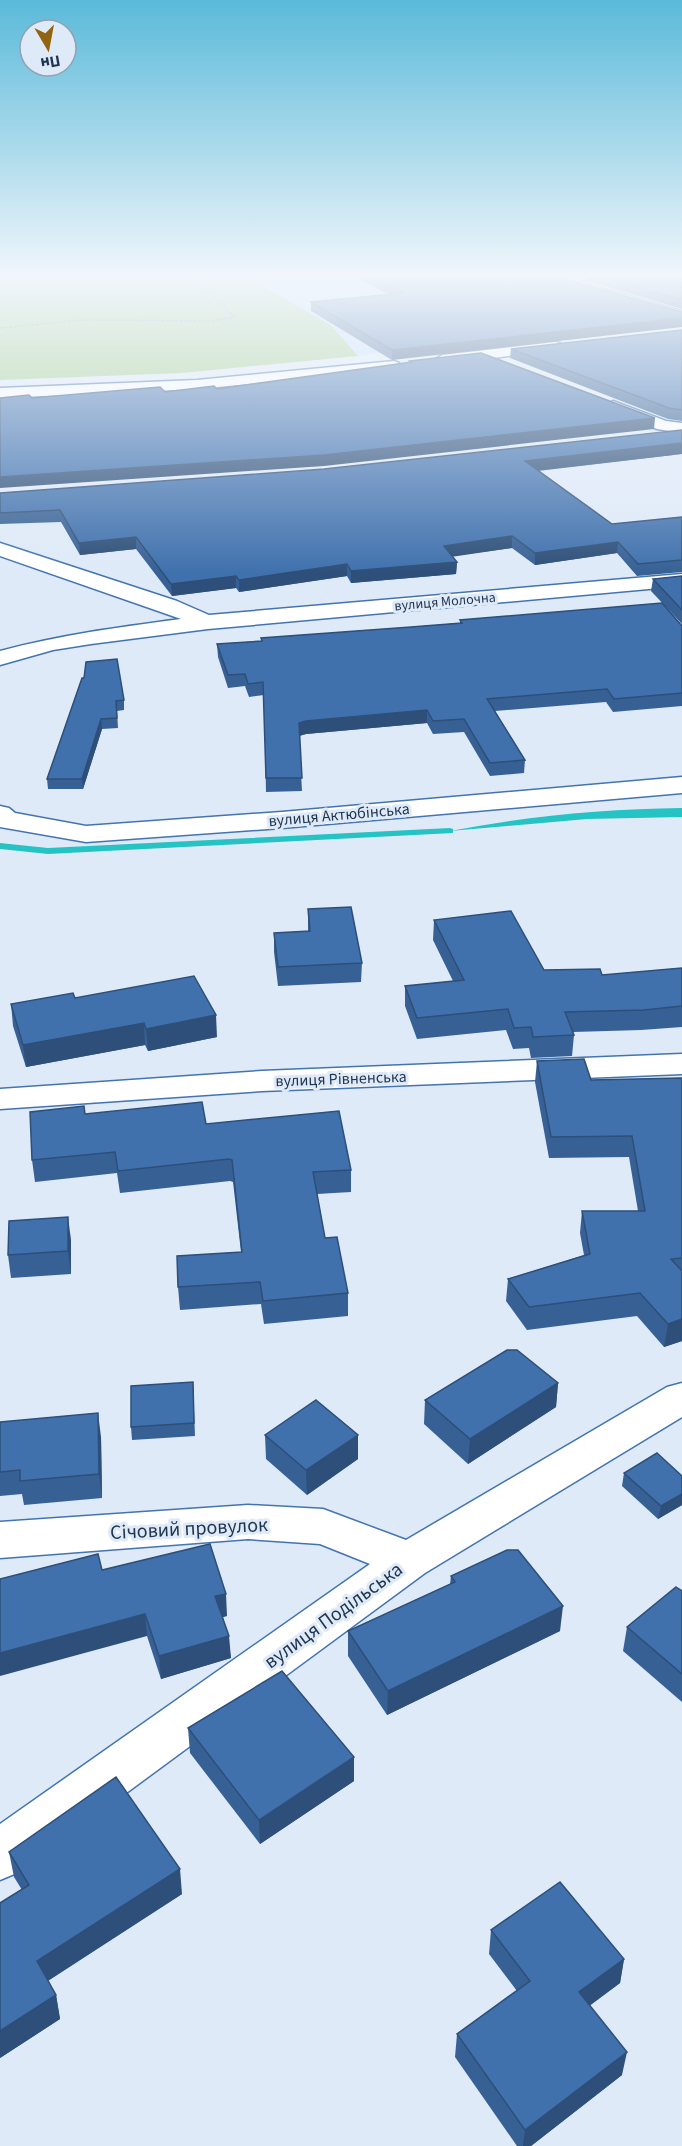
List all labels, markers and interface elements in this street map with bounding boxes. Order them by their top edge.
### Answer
north arrow [18,18,78,78]
text: Пн [39,49,62,74]
street label: вулиця Молочна [394,588,497,616]
street label: вулиця Актюбінська [268,798,411,832]
street label: вулиця Рівненська [275,1066,407,1092]
street label: Січовий провулок [110,1511,269,1547]
street label: вулиця Подільська [259,1556,409,1676]

